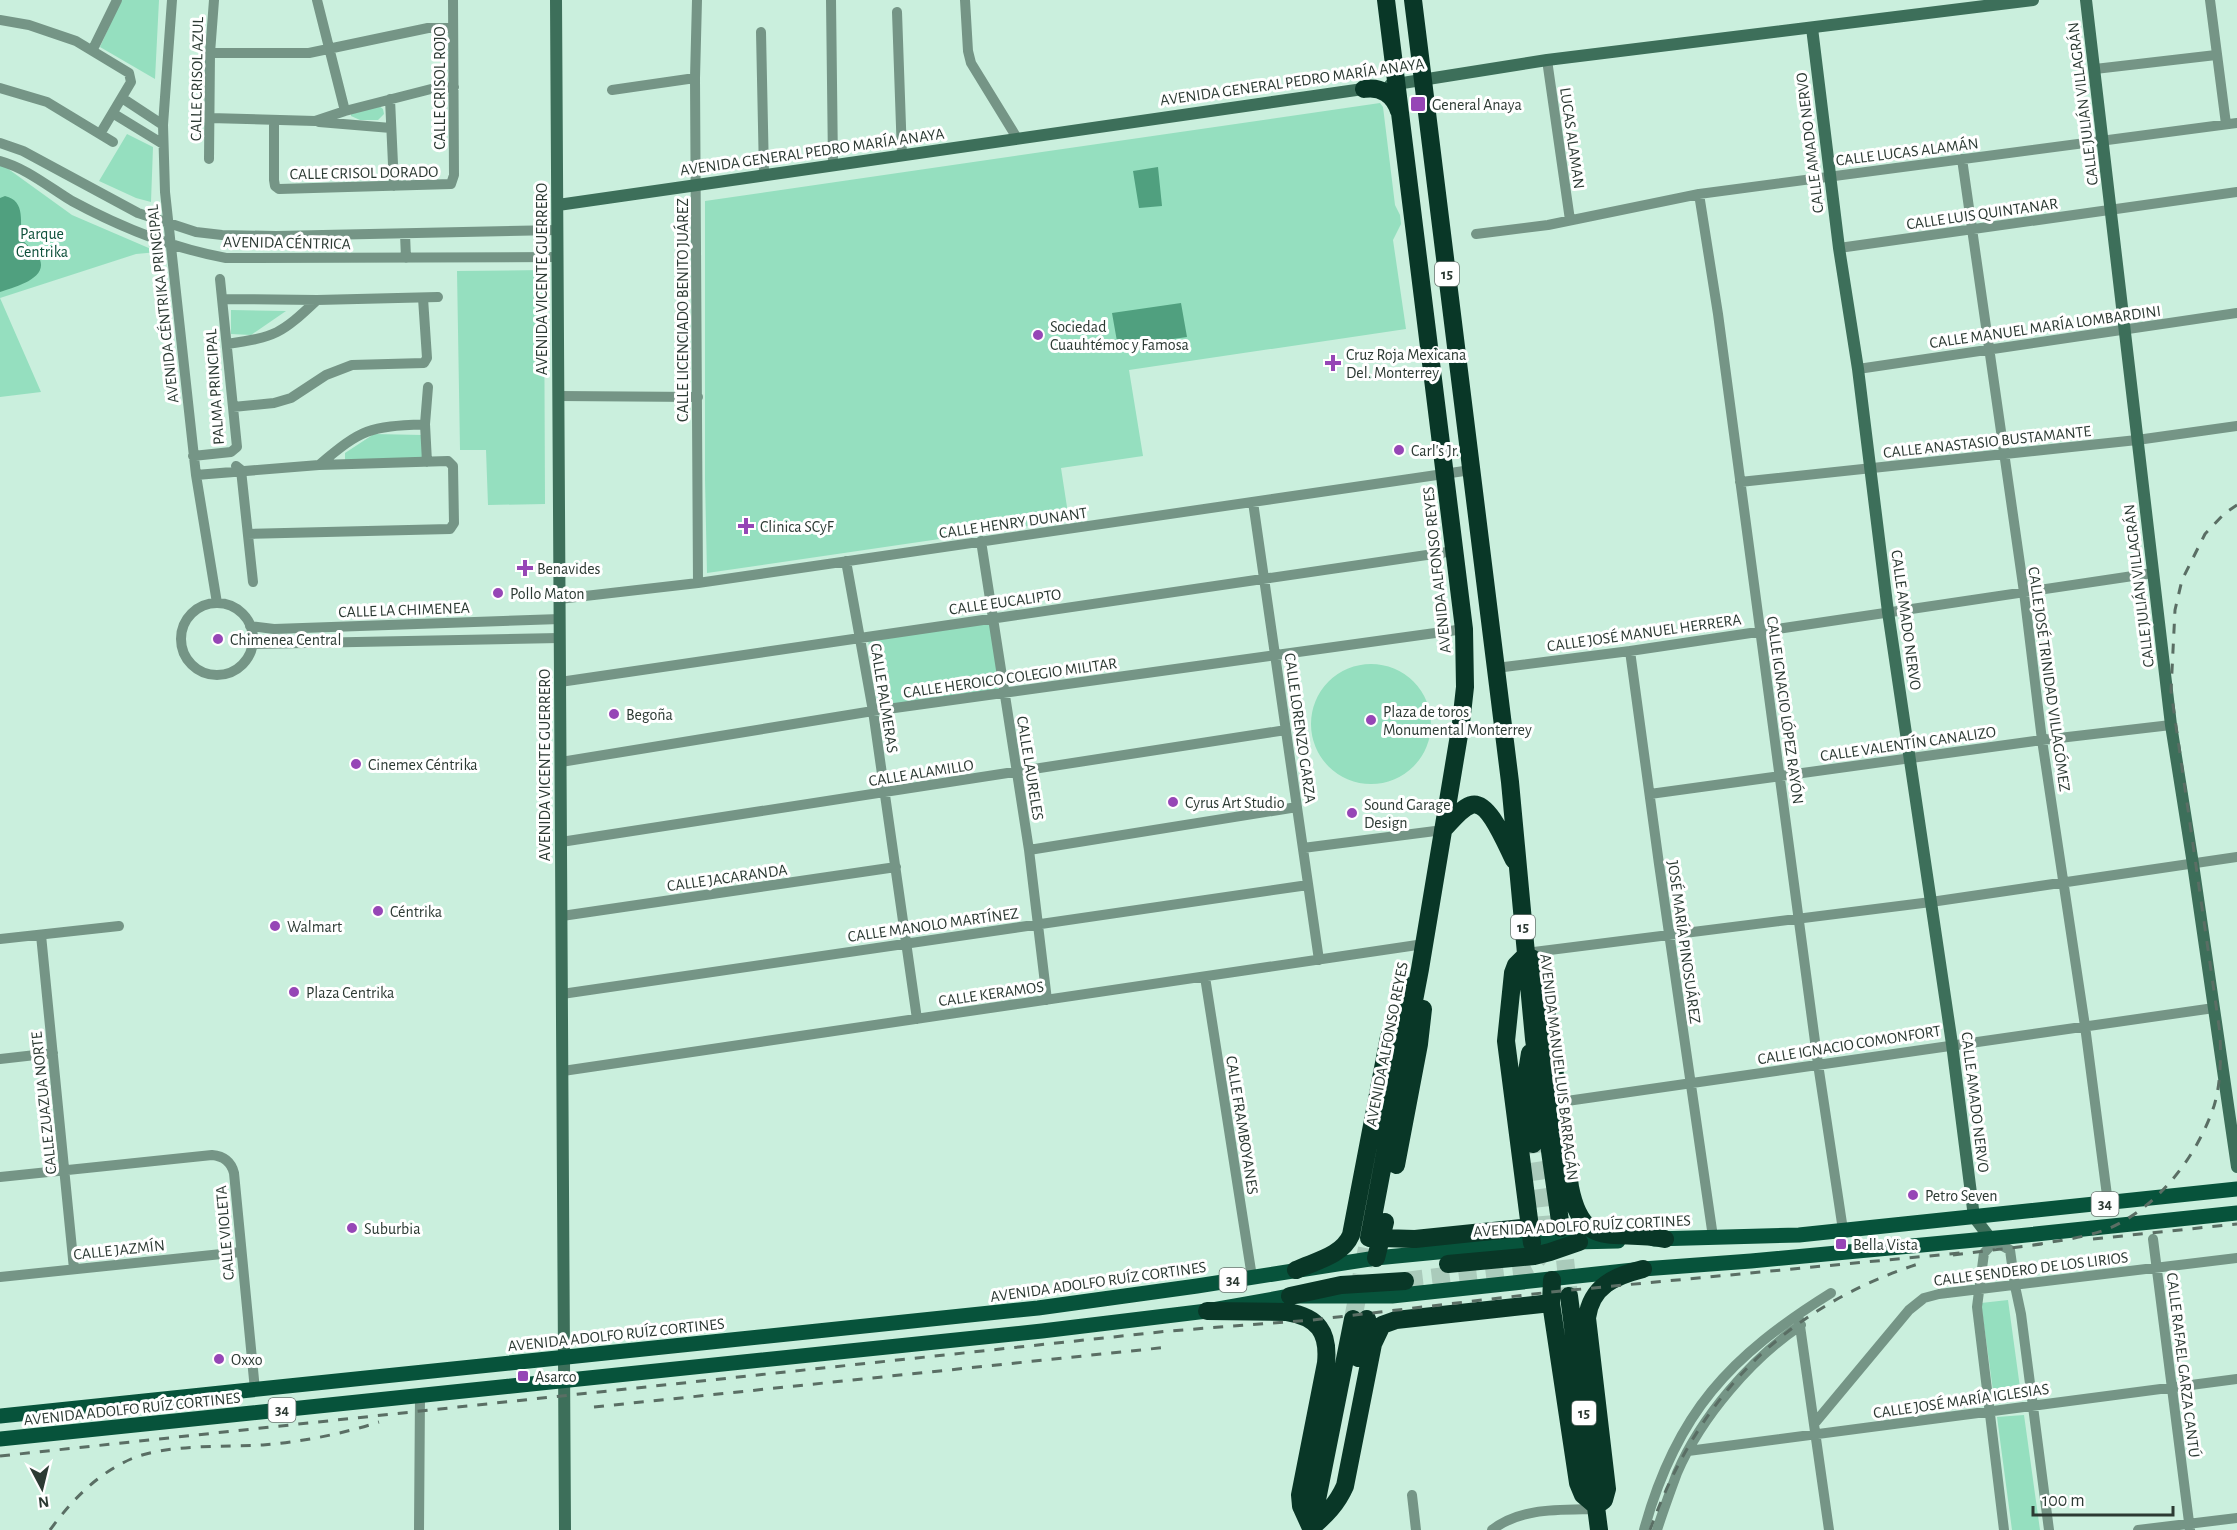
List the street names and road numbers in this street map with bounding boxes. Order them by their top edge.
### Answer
street label: CALLE CRISOL AZUL [188,17,206,141]
street label: CALLE JULIÁN VILLAGRÁN [2063,21,2101,187]
street label: CALLE CRISOL ROJO [432,26,448,150]
street label: AVENIDA GENERAL PEDRO MARÍA ANAYA [1159,54,1425,108]
street label: CALLE AMADO NERVO [1793,72,1827,214]
street label: LUCAS ALAMAN [1557,86,1587,190]
street label: AVENIDA GENERAL PEDRO MARÍA ANAYA [679,124,945,178]
street label: CALLE LUCAS ALAMÁN [1835,133,1979,169]
street label: CALLE CRISOL DORADO [289,164,439,182]
street label: AVENIDA VICENTE GUERRERO [534,183,550,375]
street label: CALLE LUIS QUINTANAR [1905,195,2059,234]
street label: CALLE LICENCIADO BENITO JUÁREZ [673,198,691,422]
street label: AVENIDA CÉNTRIKA PRINCIPAL [143,204,181,404]
street label: AVENIDA CÉNTRICA [223,232,351,252]
road number: 15 [1435,262,1459,286]
street label: CALLE MANUEL MARÍA LOMBARDINI [1928,301,2162,351]
street label: PALMA PRINCIPAL [203,328,227,445]
street label: CALLE ANASTASIO BUSTAMANTE [1882,423,2092,461]
street label: AVENIDA ALFONSO REYES [1420,486,1454,654]
street label: CALLE JULIÁN VILLAGRÁN [2119,503,2157,669]
street label: CALLE HENRY DUNANT [938,505,1088,541]
street label: CALLE AMADO NERVO [1888,549,1924,691]
street label: CALLE JOSÉ TRINIDAD VILLAGÓMEZ [2025,565,2075,793]
street label: CALLE EUCALIPTO [948,586,1062,618]
street label: CALLE LA CHIMENEA [338,600,470,620]
street label: CALLE JOSÉ MANUEL HERRERA [1546,609,1742,655]
street label: CALLE IGNACIO LÓPEZ RAYÓN [1764,615,1808,805]
street label: CALLE PALMERAS [867,642,901,754]
street label: CALLE LORENZO GARZA [1282,652,1318,804]
street label: CALLE HEROICO COLEGIO MILITAR [902,655,1118,701]
street label: AVENIDA VICENTE GUERRERO [537,669,553,861]
street label: CALLE LAURELES [1014,715,1046,821]
street label: CALLE VALENTÍN CANALIZO [1819,722,1997,764]
street label: CALLE ALAMILLO [867,757,975,789]
street label: JOSÉ MARÍA PINOSUÁREZ [1665,859,1705,1025]
street label: CALLE JACARANDA [666,862,788,894]
street label: CALLE MANOLO MARTÍNEZ [846,903,1020,945]
road number: 15 [1511,915,1535,939]
street label: AVENIDA MANUEL LUIS BARRAGÁN [1537,953,1583,1181]
street label: AVENIDA ALFONSO REYES [1363,960,1411,1128]
street label: CALLE KERAMOS [937,979,1045,1009]
street label: CALLE IGNACIO COMONFORT [1756,1023,1942,1067]
street label: CALLE ZUAZUA NORTE [29,1030,59,1175]
street label: CALLE AMADO NERVO [1958,1031,1992,1173]
street label: CALLE FRAMBOYANES [1223,1055,1261,1196]
street label: CALLE VIOLETA [213,1185,237,1281]
road number: 34 [2092,1192,2118,1216]
street label: AVENIDA ADOLFO RUÍZ CORTINES [1473,1210,1691,1240]
street label: CALLE JAZMÍN [72,1235,166,1263]
street label: CALLE SENDERO DE LOS LIRIOS [1933,1249,2129,1289]
street label: AVENIDA ADOLFO RUÍZ CORTINES [989,1257,1207,1305]
road number: 34 [1220,1268,1246,1292]
street label: CALLE RAFAEL GARZA CANTÚ [2164,1271,2204,1459]
street label: AVENIDA ADOLFO RUÍZ CORTINES [507,1314,725,1354]
street label: CALLE JOSÉ MARÍA IGLESIAS [1872,1379,2050,1421]
street label: AVENIDA ADOLFO RUÍZ CORTINES [23,1388,241,1428]
road number: 34 [268,1398,296,1422]
road number: 15 [1572,1401,1596,1425]

